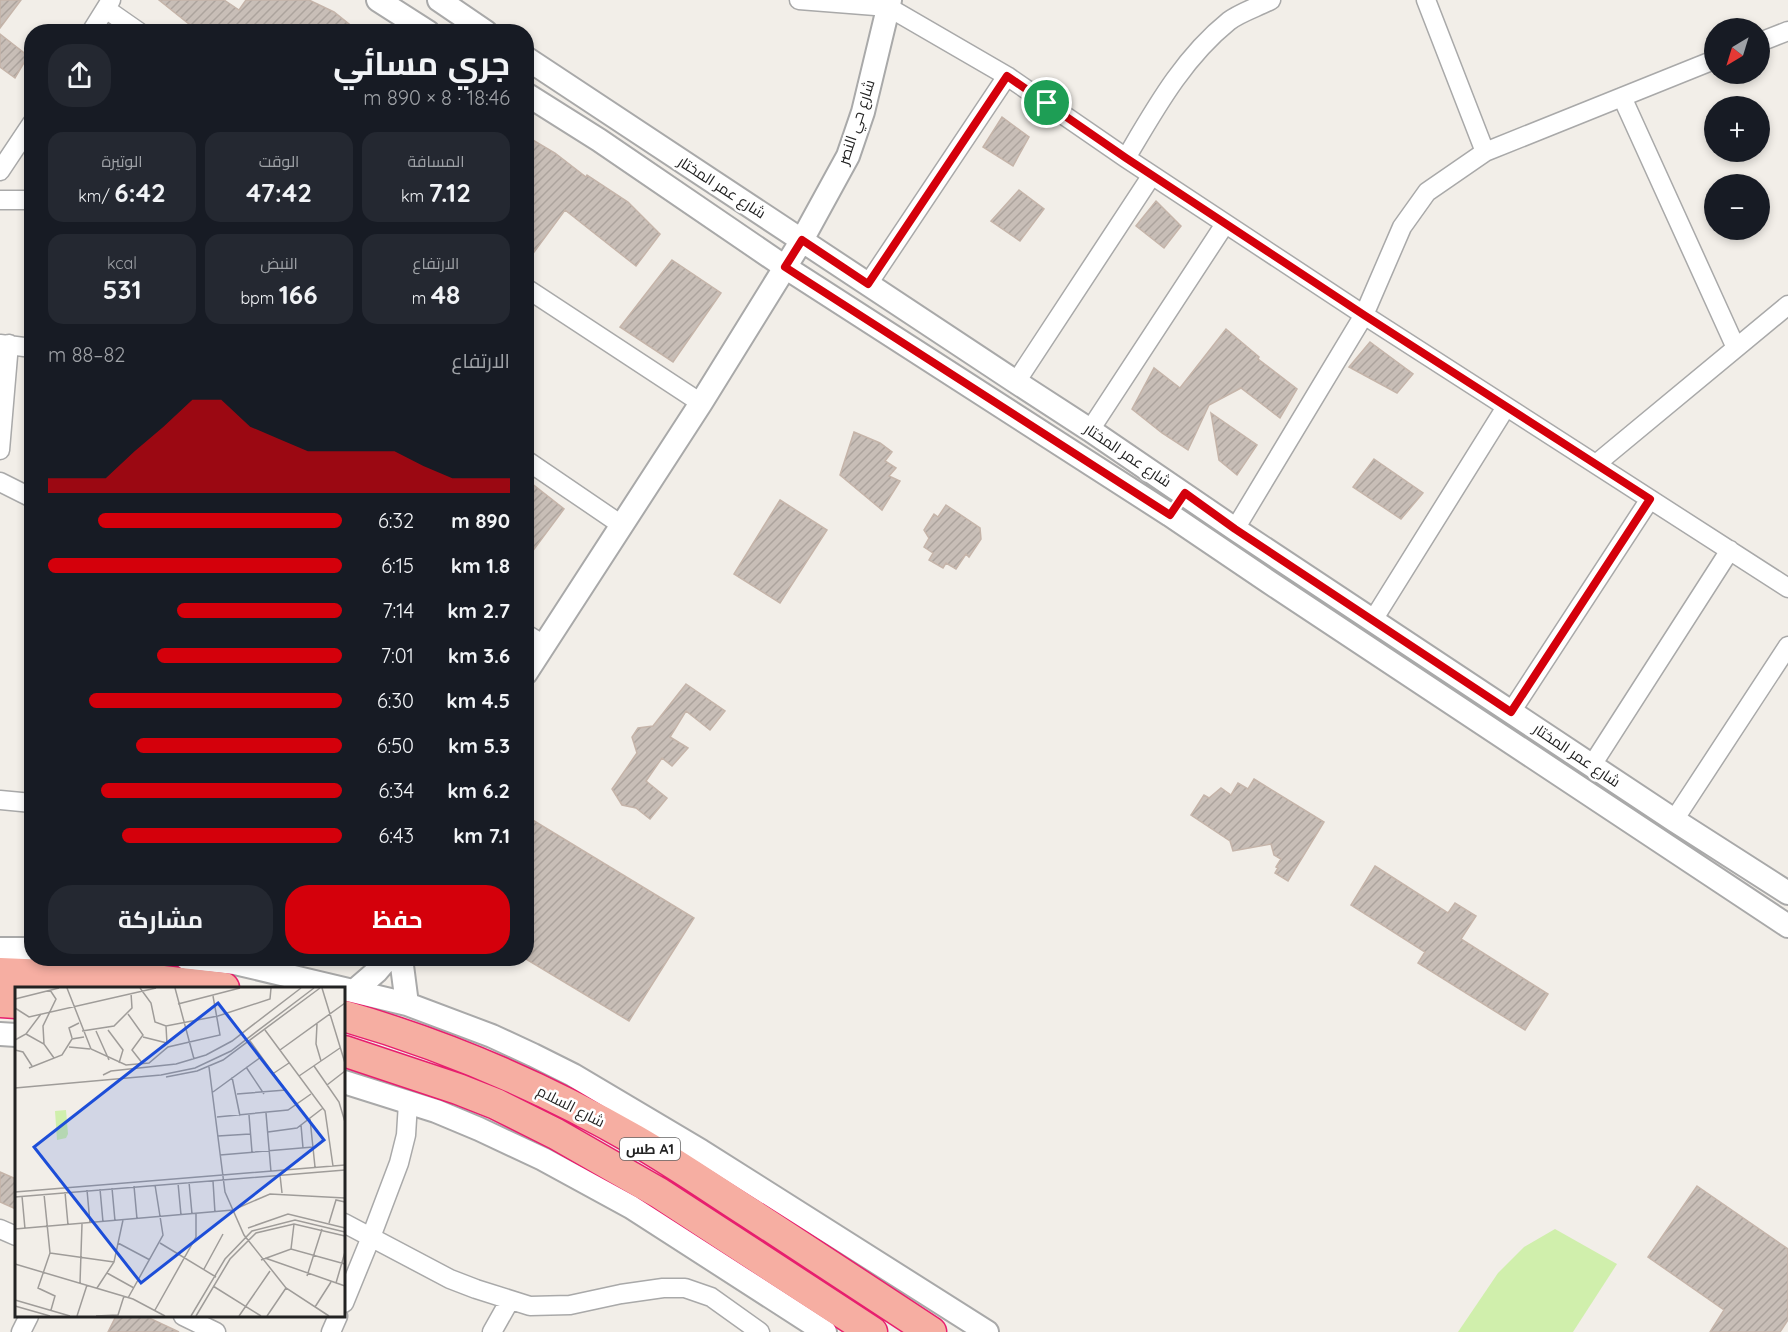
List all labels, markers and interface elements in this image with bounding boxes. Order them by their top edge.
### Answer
north arrow [1704,18,1770,84]
map controls [1704,18,1770,240]
text: جري مسائي [333,42,510,83]
button: share [48,44,111,107]
street label: شارع حي النصر [833,77,882,169]
pin [1021,77,1072,128]
text: 18:46 · 8 × 890 m [363,85,510,110]
icon: arrive [1030,86,1063,119]
button: + [1704,96,1770,162]
text: الوتيرة [101,151,143,171]
text: الوقت [259,151,299,171]
text: المسافة [408,151,464,171]
street label: شارع عمر المختار [673,151,769,224]
button: − [1704,174,1770,240]
text: 6:42 [114,176,166,209]
text: 47:42 [246,176,312,209]
text: 7.12 [428,176,471,209]
text: /km [78,186,114,206]
text: km [401,186,428,206]
text: kcal [107,253,137,273]
text: النبض [260,253,298,273]
text: الارتفاع [413,253,459,273]
text: 531 [102,273,142,306]
text: 166 [279,278,318,311]
text: 48 [431,278,460,311]
text: bpm [240,288,279,308]
text: m [412,288,431,308]
text: 82–88 m [48,342,125,367]
text: الارتفاع [451,348,510,373]
street label: شارع عمر المختار [1079,418,1175,493]
text: 6:32 [378,508,414,533]
text: 890 m [451,508,510,533]
text: 6:15 [381,553,414,578]
text: 1.8 km [451,553,510,578]
text: 7:14 [382,598,414,623]
text: 2.7 km [447,598,510,623]
text: 7:01 [381,643,414,668]
text: 3.6 km [448,643,510,668]
text: 6:30 [377,688,414,713]
text: 4.5 km [446,688,510,713]
street label: شارع عمر المختار [1528,718,1624,793]
text: 6:50 [377,733,414,758]
text: 5.3 km [448,733,510,758]
text: 6:34 [378,778,414,803]
text: 6.2 km [447,778,510,803]
text: 6:43 [378,823,414,848]
text: 7.1 km [453,823,510,848]
button: مشاركة [48,885,273,954]
button: حفظ [285,885,510,954]
inset map [15,987,345,1317]
street label: شارع السلام [533,1081,608,1133]
road number: طس A1 [620,1138,680,1160]

